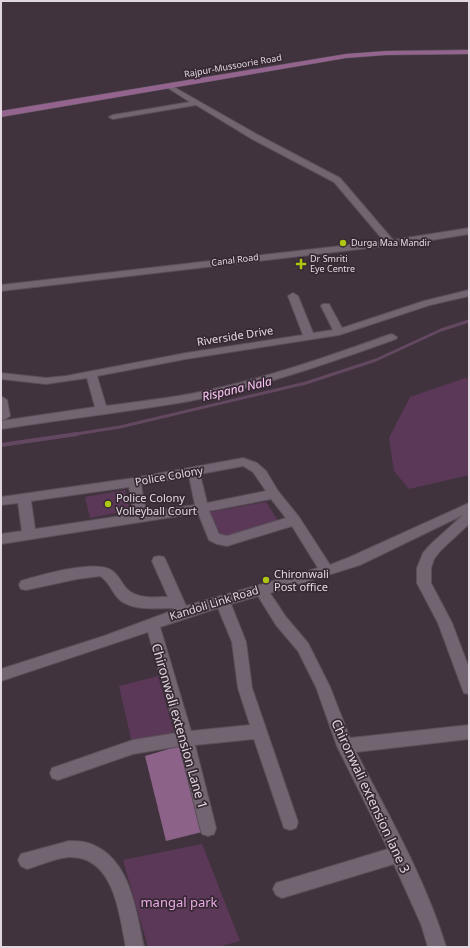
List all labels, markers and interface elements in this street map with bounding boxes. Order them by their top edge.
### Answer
street label: Rajpur-Mussoorie Road [183,51,283,81]
place label: Durga Maa Mandir [351,236,431,249]
marker: Durga Maa Mandir [338,238,348,248]
street label: Canal Road [211,250,259,269]
place label: Dr Smriti Eye Centre [310,252,355,275]
marker: Dr Smriti Eye Centre [295,258,307,270]
street label: Riverside Drive [196,322,274,349]
water label: Rispana Nala [200,372,274,405]
street label: Police Colony [134,462,204,489]
place label: Police Colony Volleyball Court [116,490,197,518]
marker: Police Colony Volleyball Court [103,499,113,509]
place label: Chironwali Post office [274,566,329,594]
marker: Chironwali Post office [261,575,271,585]
street label: Kandoli Link Road [168,582,260,623]
street label: Chironwali extension Lane 1 [148,641,212,811]
street label: Chironwali extension lane 3 [327,716,415,876]
park label: mangal park [140,893,218,911]

